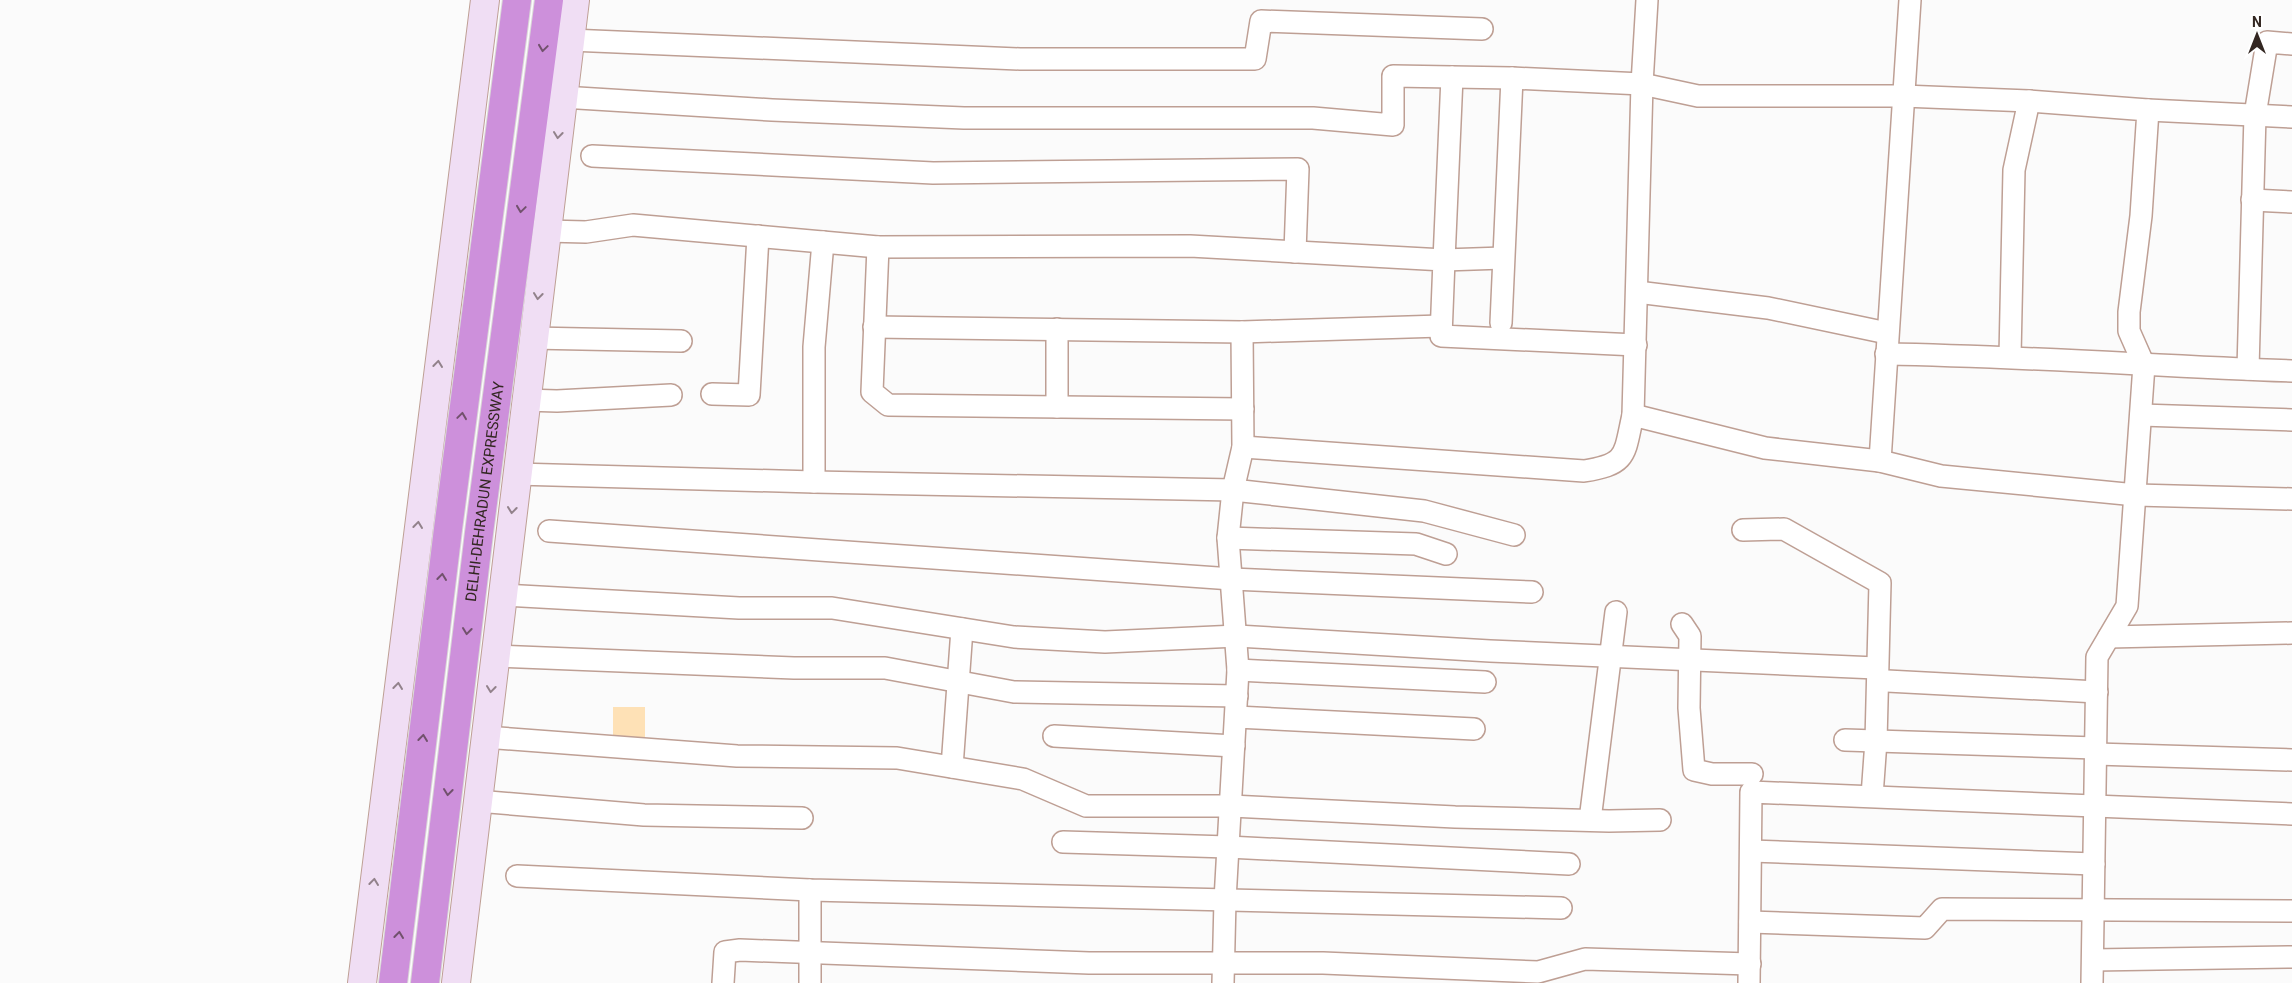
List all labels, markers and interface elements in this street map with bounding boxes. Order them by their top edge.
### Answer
north arrow [2232,10,2282,60]
text: N [2252,14,2262,30]
one-way arrow [538,44,548,53]
one-way arrow [553,131,564,139]
one-way arrow [516,206,527,214]
one-way arrow [533,293,544,301]
one-way arrow [432,360,443,368]
street label: DELHI-DEHRADUN EXPRESSWAY [462,381,508,603]
one-way arrow [457,412,467,420]
one-way arrow [507,506,518,514]
one-way arrow [412,521,423,529]
one-way arrow [436,573,447,581]
one-way arrow [462,627,473,635]
one-way arrow [392,682,403,690]
one-way arrow [486,685,497,693]
one-way arrow [417,734,427,743]
one-way arrow [443,789,454,797]
one-way arrow [368,878,379,886]
one-way arrow [393,930,404,938]

